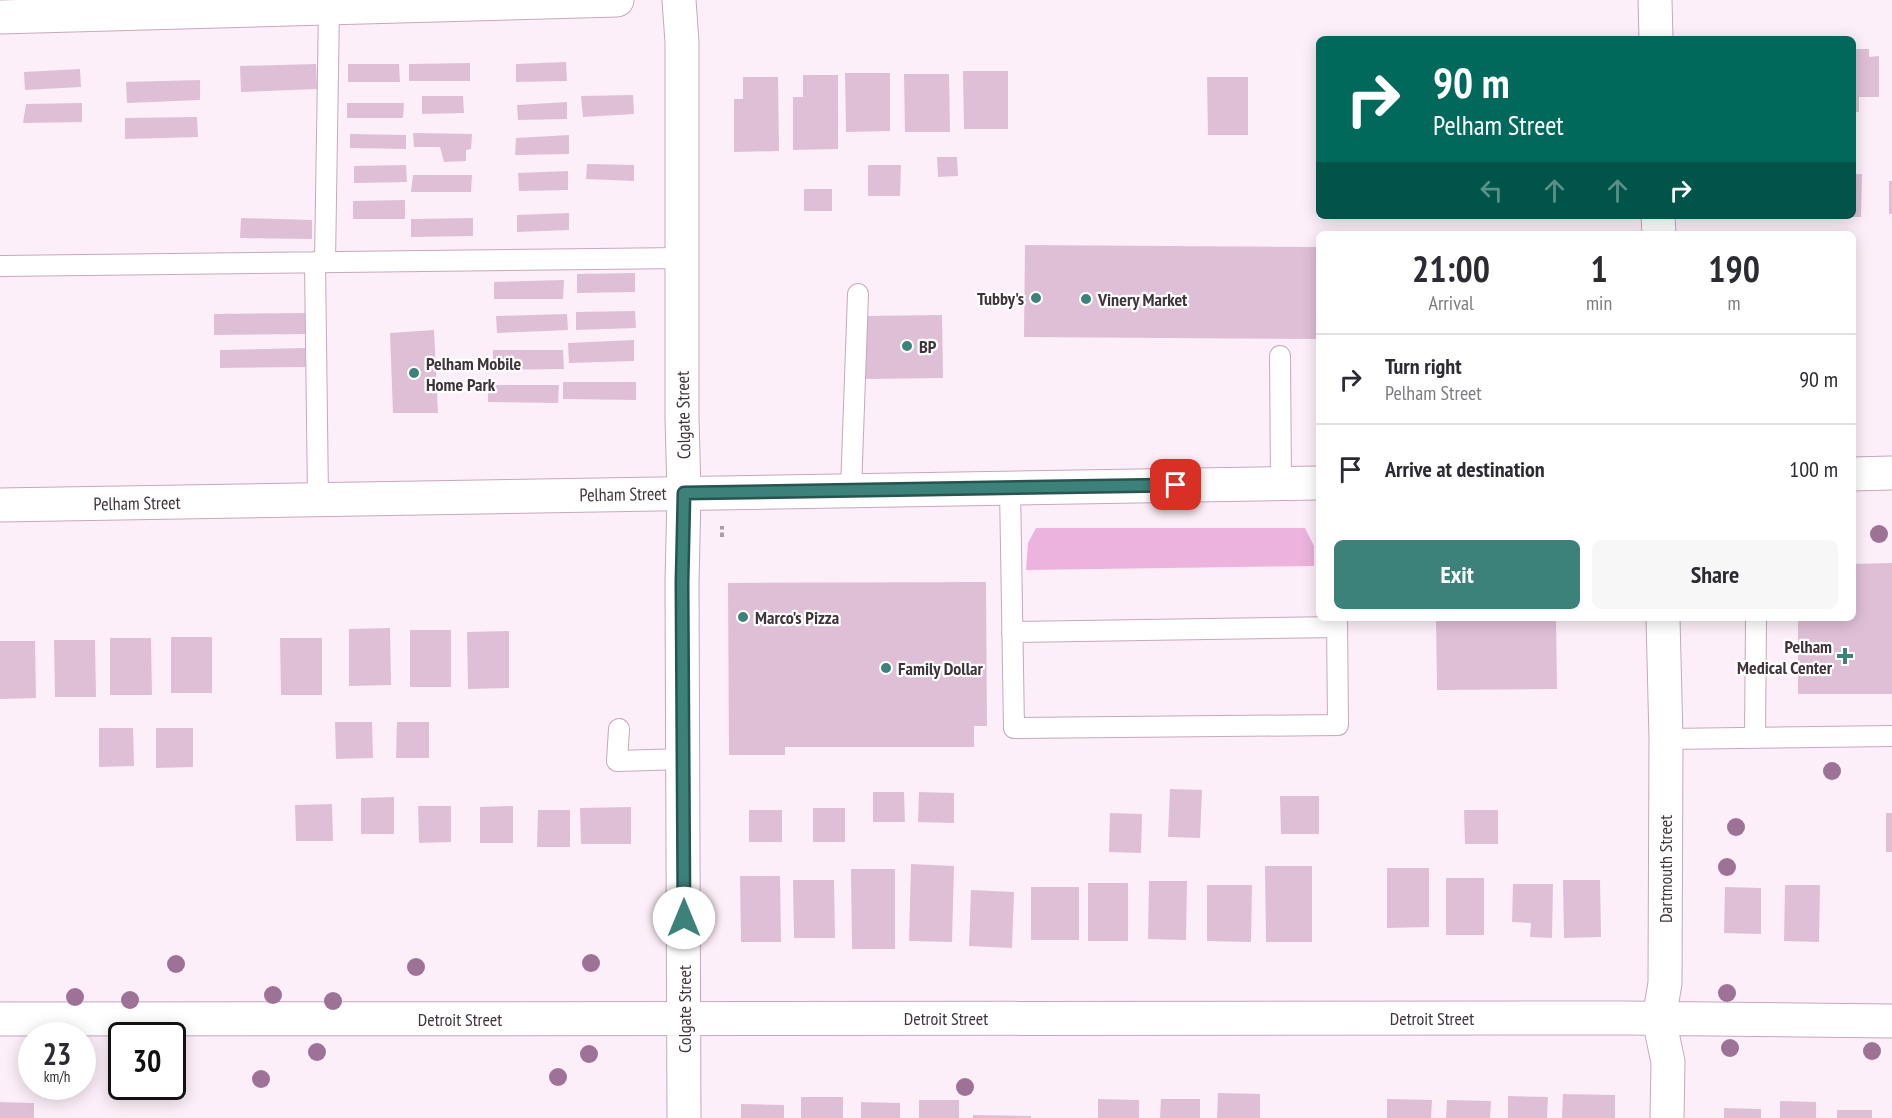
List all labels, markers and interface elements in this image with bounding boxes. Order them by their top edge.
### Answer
text: 90 m [1433,55,1510,110]
icon: right [1334,60,1412,138]
text: Pelham Street [1433,108,1564,142]
icon: left [1475,174,1508,207]
icon: ahead [1538,174,1571,207]
icon: ahead [1601,174,1634,207]
icon: right [1664,174,1697,207]
text: 21:00 [1412,245,1490,292]
text: 1 [1590,245,1608,292]
text: 190 [1708,245,1760,292]
place label: Tubby's [977,287,1024,310]
place label: Vinery Market [1097,288,1188,311]
text: Arrival [1428,290,1474,316]
text: min [1586,290,1612,316]
text: m [1728,290,1741,316]
marker: Tubby's [1029,291,1043,305]
marker: Vinery Market [1079,292,1093,306]
place label: BP [919,335,937,358]
marker: BP [900,339,914,353]
place label: Pelham Mobile Home Park [426,352,522,396]
text: Turn right [1385,352,1462,380]
icon: right [1334,363,1367,396]
text: 90 m [1799,365,1838,393]
marker: Pelham Mobile Home Park [407,366,421,380]
street label: Colgate Street [671,371,695,459]
text: Pelham Street [1385,380,1482,406]
icon: arrive [1334,453,1367,486]
text: Arrive at destination [1385,455,1545,483]
text: 100 m [1789,455,1838,483]
pin [1150,459,1201,510]
icon: arrive [1159,468,1192,501]
street label: Pelham Street [579,482,667,506]
street label: Pelham Street [93,491,181,515]
button: Exit [1334,540,1580,609]
button: Share [1592,540,1838,609]
place label: Marco's Pizza [755,606,839,629]
marker: Marco's Pizza [736,610,750,624]
place label: Pelham Medical Center [1737,635,1833,679]
marker: Pelham Medical Center [1836,647,1854,665]
place label: Family Dollar [898,657,984,680]
marker: Family Dollar [879,661,893,675]
street label: Dartmouth Street [1654,815,1677,923]
position arrow [652,886,716,950]
street label: Colgate Street [673,965,696,1053]
street label: Detroit Street [904,1007,988,1030]
street label: Detroit Street [1390,1007,1474,1030]
street label: Detroit Street [418,1008,502,1031]
speed limit sign: 30 [108,1022,186,1100]
text: 23 [43,1034,71,1073]
text: km/h [44,1067,70,1086]

